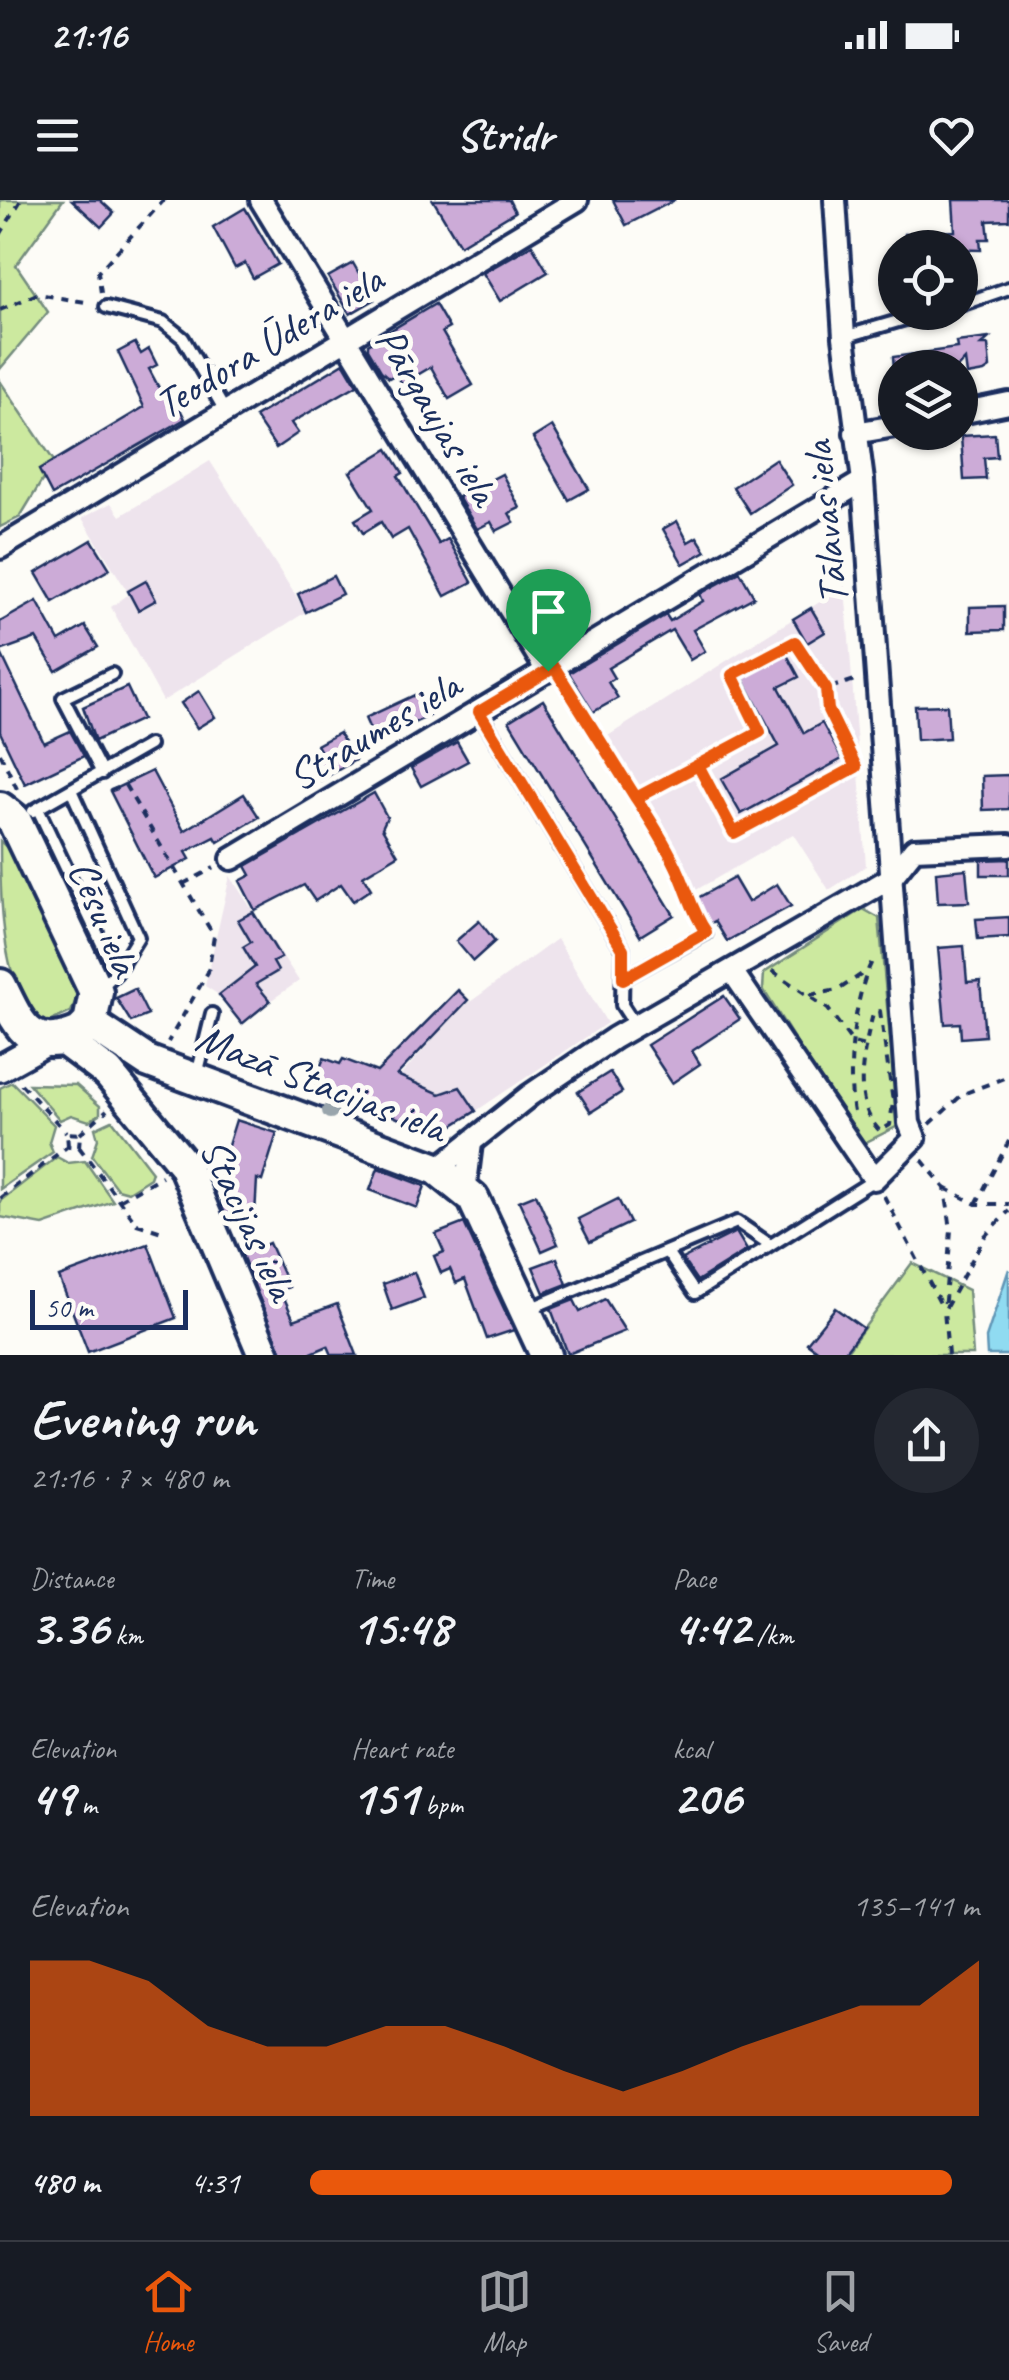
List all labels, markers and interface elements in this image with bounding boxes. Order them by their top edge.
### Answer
text: 21:16 [50,12,127,59]
text: Stridr [456,107,553,164]
icon: menu [30,108,85,163]
icon: heart [924,108,979,163]
map controls [878,230,978,450]
button: locate [878,230,978,330]
street label: Teodora Ūdera iela [145,252,395,431]
street label: Pārgaujas iela [363,318,513,518]
button: layers [878,350,978,450]
street label: Tālavas iela [791,435,861,607]
pin [506,569,591,672]
icon: arrive [521,584,576,639]
street label: Straumes iela [278,657,473,803]
street label: Cēsu iela [56,852,153,986]
street label: Mazā Stacijas iela [189,1011,457,1156]
street label: Stacijas iela [188,1130,310,1312]
scale bar [30,1285,188,1330]
text: 50 m [45,1290,93,1325]
text: Evening run [30,1384,255,1454]
button: share [874,1388,979,1493]
text: 21:16 · 7 × 480 m [30,1457,228,1498]
text: Distance [30,1561,114,1596]
text: Time [351,1561,394,1596]
text: Pace [673,1561,716,1596]
text: 3.36 [30,1596,108,1659]
text: 15:48 [351,1596,450,1659]
text: 4:42 [673,1596,750,1659]
text: km [108,1617,143,1652]
text: /km [750,1617,793,1652]
text: Elevation [30,1731,116,1766]
text: Heart rate [351,1731,453,1766]
text: kcal [673,1731,710,1766]
text: 49 [30,1766,74,1829]
text: 151 [351,1766,418,1829]
text: 206 [673,1766,741,1829]
text: m [74,1787,97,1822]
text: bpm [418,1787,463,1822]
text: Elevation [30,1885,128,1926]
text: 135–141 m [853,1885,979,1926]
text: 480 m [30,2162,99,2203]
text: 4:31 [190,2162,240,2203]
tab: Home [141,2264,196,2359]
tab: Map [477,2264,532,2359]
tab: Saved [813,2264,868,2359]

